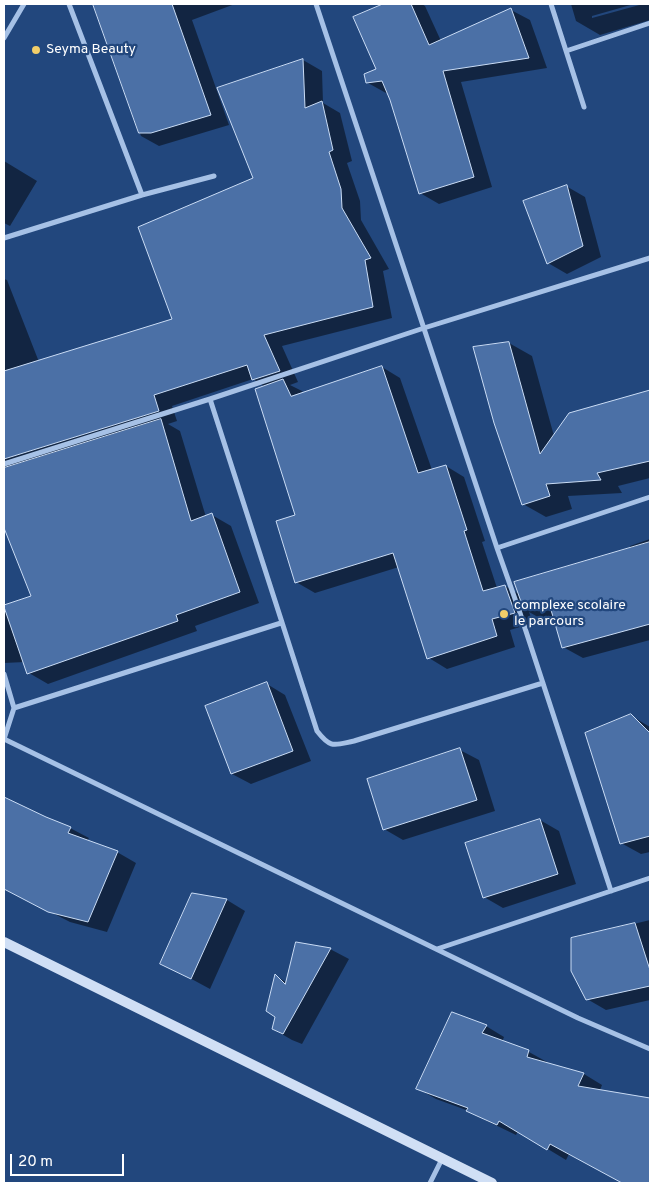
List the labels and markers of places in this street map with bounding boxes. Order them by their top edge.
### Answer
place label: Seyma Beauty [46,42,136,58]
marker: Seyma Beauty [30,44,42,56]
place label: complexe scolaire le parcours [514,598,626,630]
marker: complexe scolaire le parcours [498,608,510,620]

